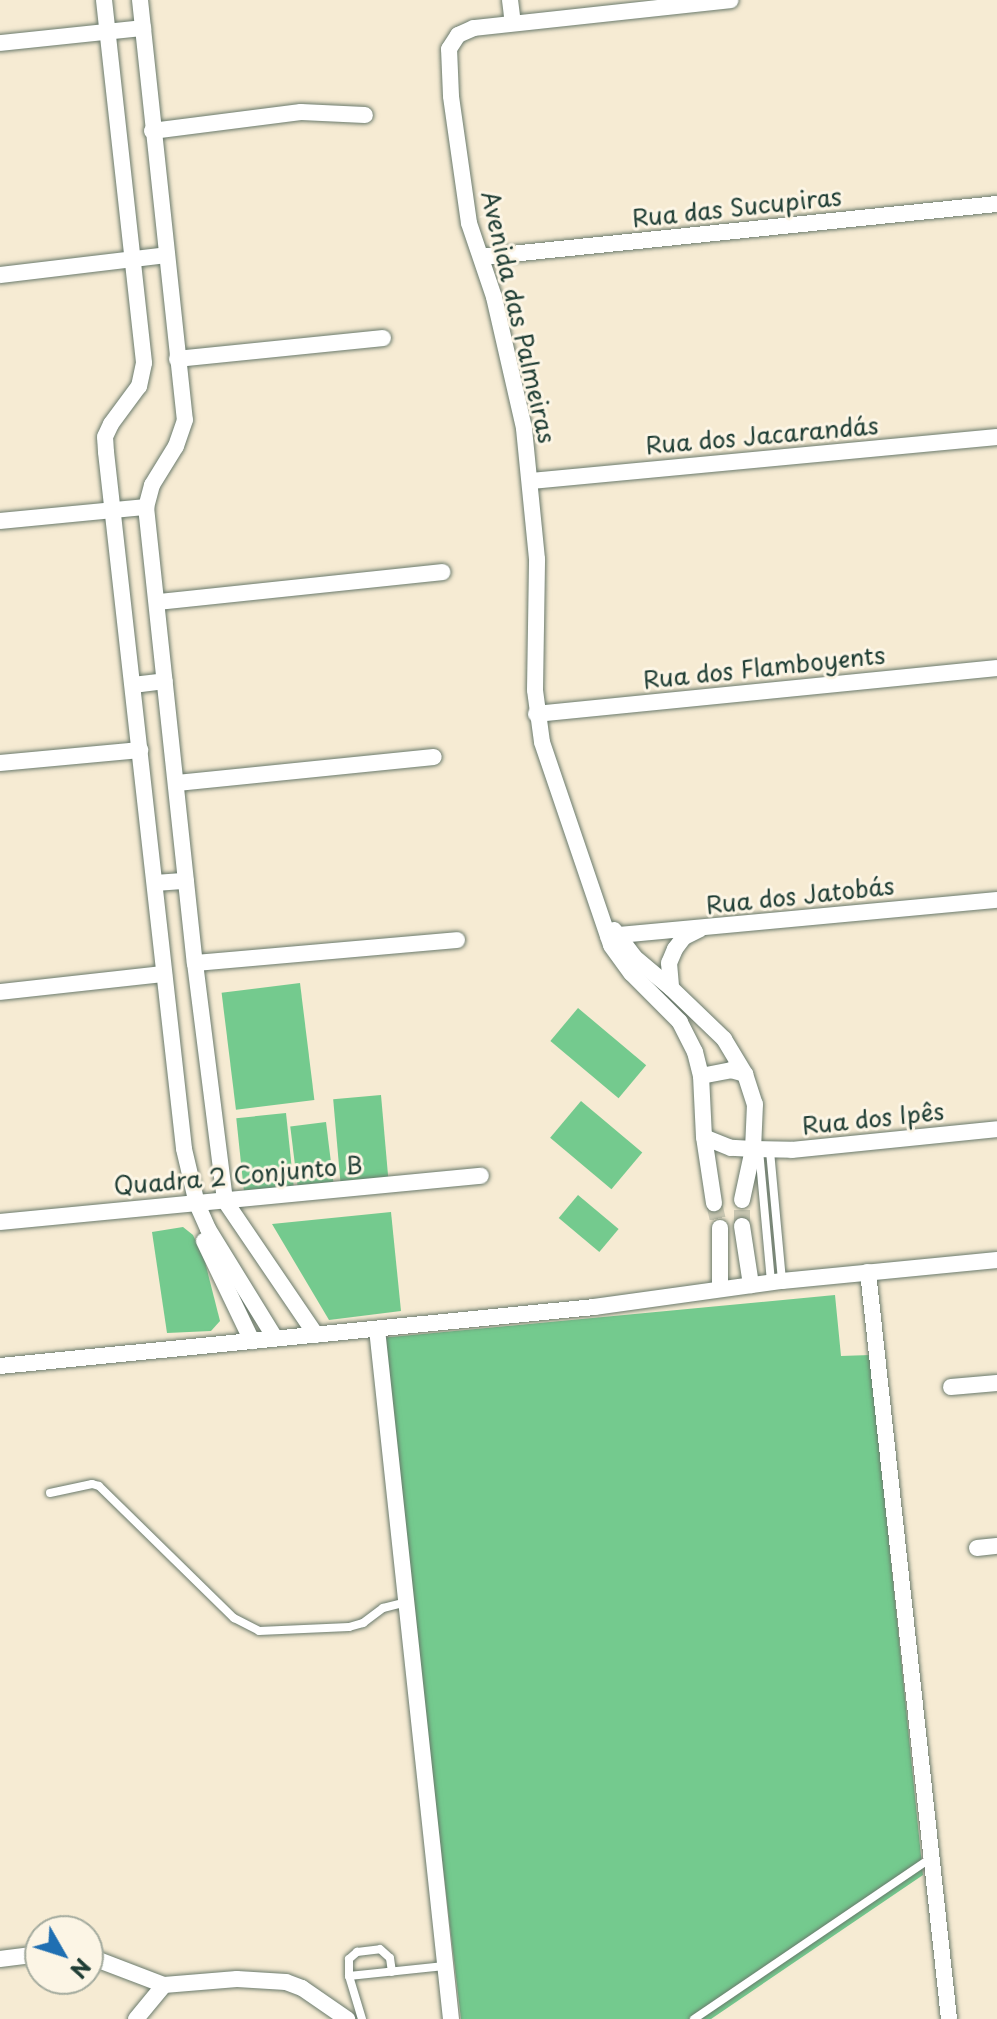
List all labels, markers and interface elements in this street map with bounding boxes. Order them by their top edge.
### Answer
street label: Rua das Sucupiras [628,181,846,233]
street label: Avenida das Palmeiras [476,188,562,446]
street label: Rua dos Jacarandás [644,410,880,460]
street label: Rua dos Flamboyents [640,640,888,694]
street label: Rua dos Jatobás [704,871,896,919]
street label: Rua dos Ipês [800,1096,946,1140]
street label: Quadra 2 Conjunto B [113,1150,363,1200]
north arrow [24,1915,104,1995]
text: N [63,1952,100,1986]

